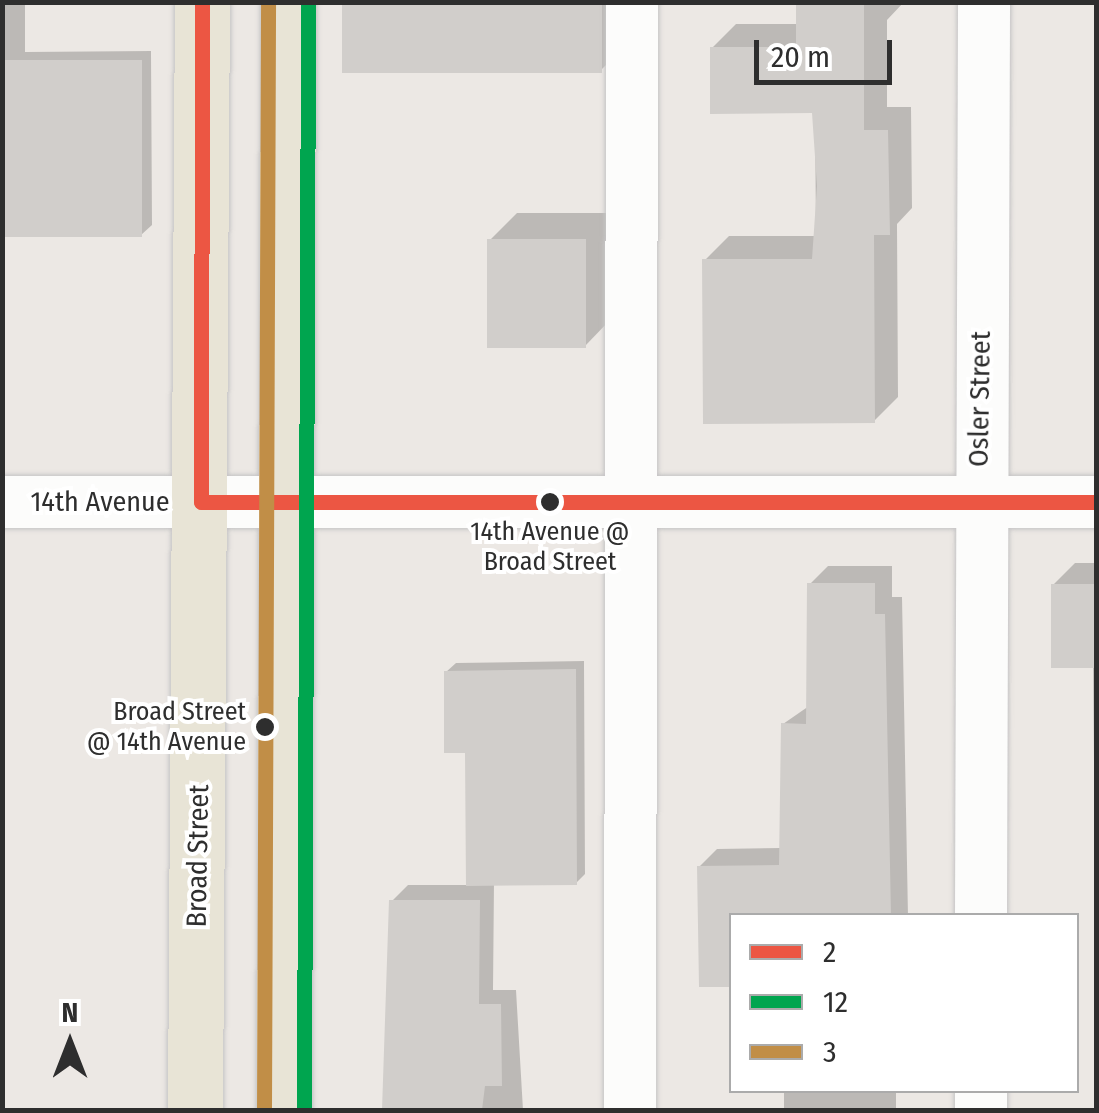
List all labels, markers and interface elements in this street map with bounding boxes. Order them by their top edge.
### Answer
scale bar [759,20,896,82]
text: 20 m [771,39,830,75]
street label: Osler Street [962,331,998,467]
street label: 14th Avenue [30,485,170,519]
marker: 14th Avenue @ Broad Street [540,492,560,512]
place label: 14th Avenue @ Broad Street [470,516,630,578]
place label: Broad Street @ 14th Avenue [87,696,246,758]
marker: Broad Street @ 14th Avenue [255,717,275,737]
street label: Broad Street [180,784,216,928]
legend [729,913,1079,1093]
text: 2 [823,934,836,970]
text: 12 [823,984,848,1020]
north arrow [20,993,120,1093]
text: N [62,996,78,1029]
text: 3 [823,1034,837,1070]

